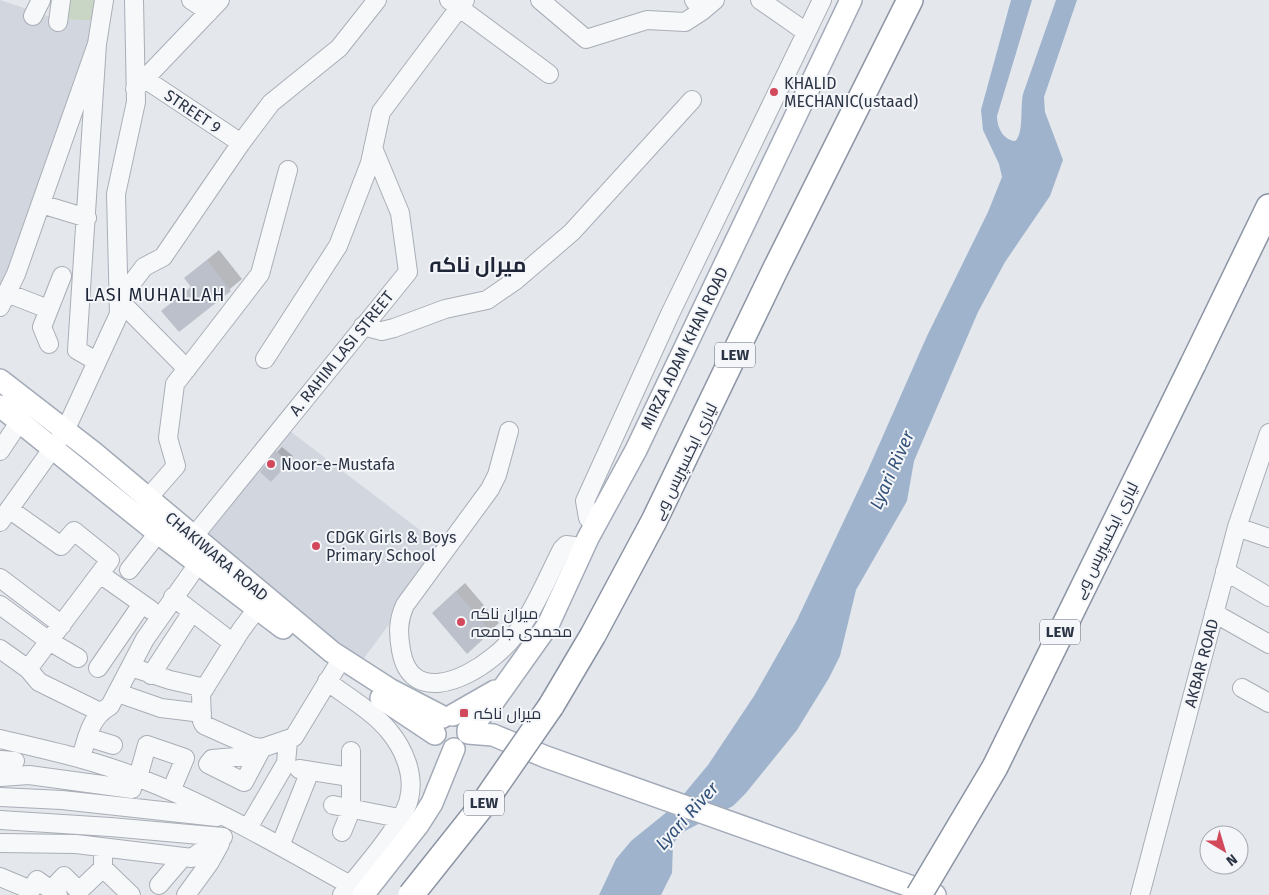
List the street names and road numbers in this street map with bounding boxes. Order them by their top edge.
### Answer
street label: STREET 9 [161,86,225,137]
street label: MIRZA ADAM KHAN ROAD [637,264,732,432]
street label: A. RAHIM LASI STREET [285,287,398,420]
road number: LEW [715,342,755,368]
street label: لیاری ایکسپریس وے [648,400,723,524]
street label: لیاری ایکسپریس وے [1069,479,1144,603]
street label: CHAKIWARA ROAD [161,508,272,605]
street label: AKBAR ROAD [1180,617,1222,710]
road number: LEW [1040,620,1080,644]
road number: LEW [464,790,504,816]

